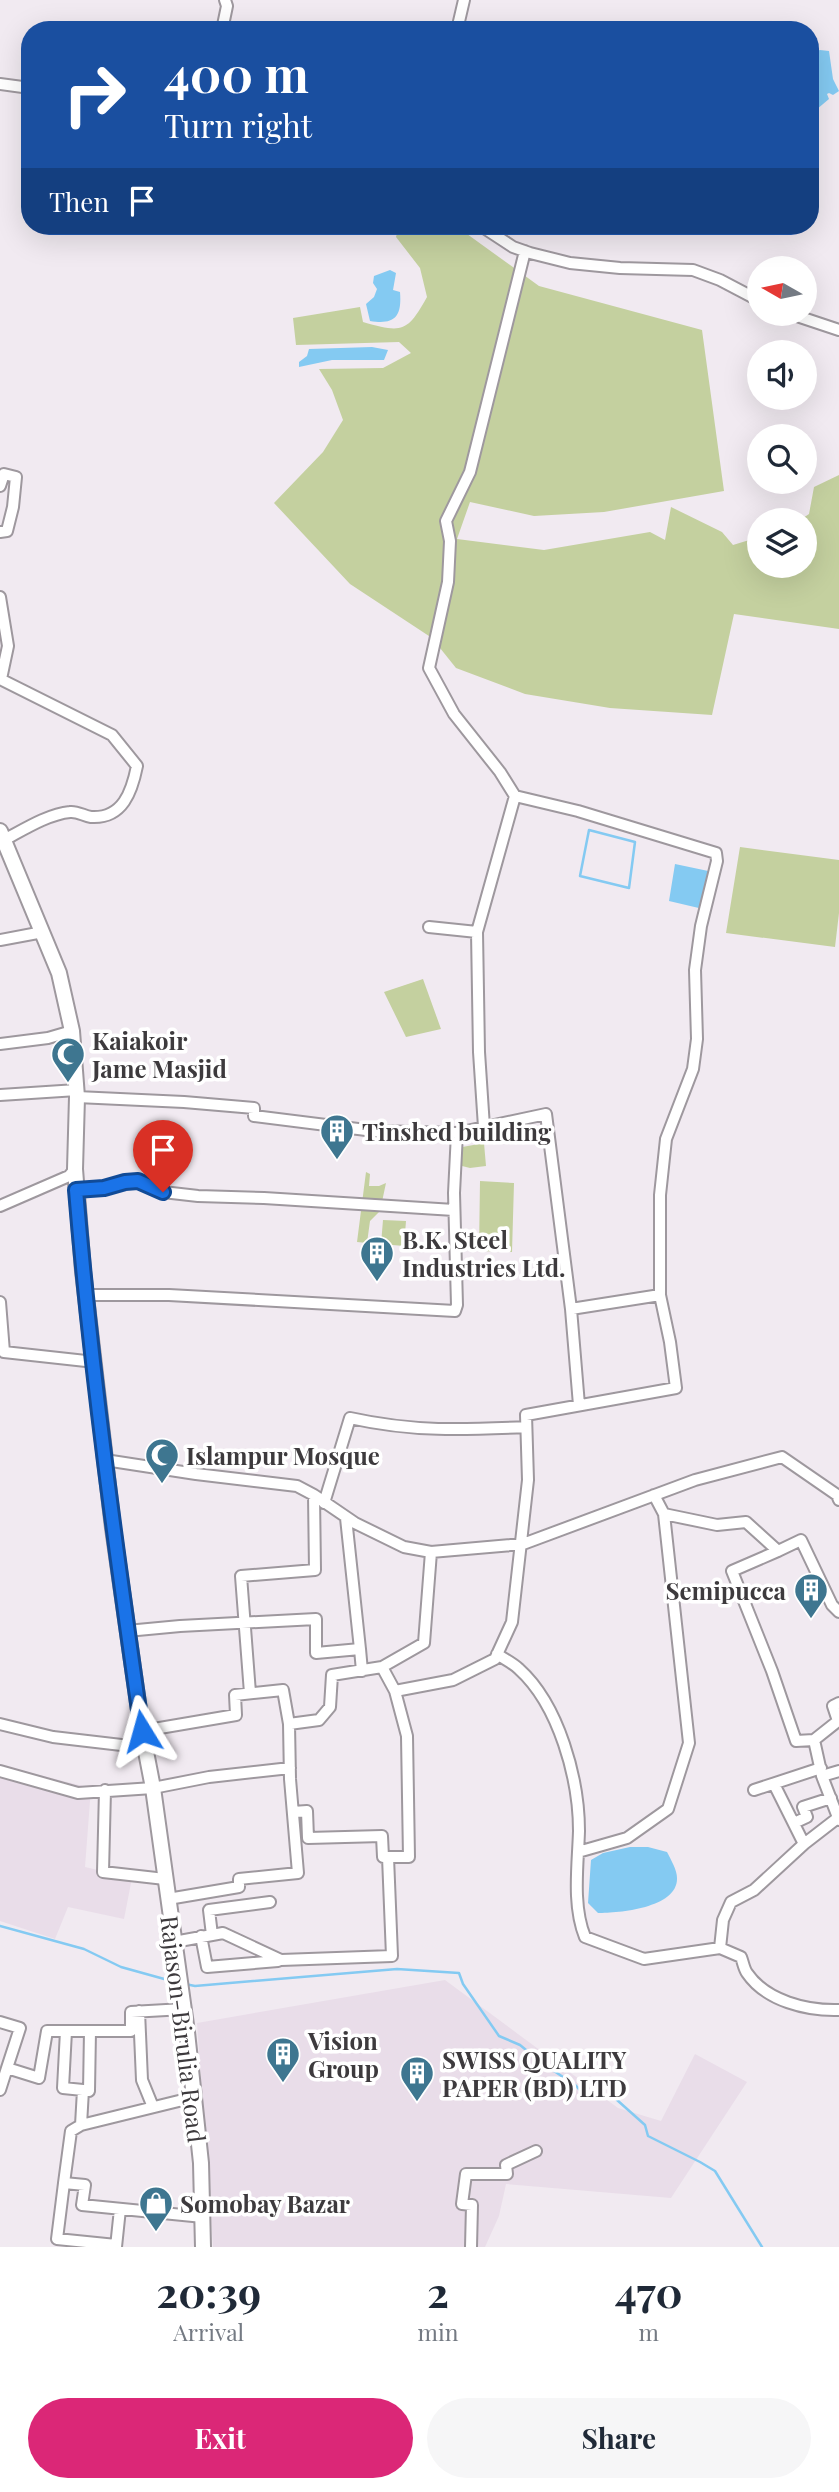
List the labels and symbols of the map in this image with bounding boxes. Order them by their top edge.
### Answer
north arrow [747,256,817,326]
place label: Kaiakoir Jame Masjid [91,1024,227,1084]
mosque icon: Kaiakoir Jame Masjid [49,1035,87,1084]
building icon: Tinshed building [318,1112,356,1161]
place label: Tinshed building [362,1115,552,1147]
pin [133,1120,193,1192]
place label: B.K. Steel Industries Ltd. [402,1223,566,1283]
building icon: B.K. Steel Industries Ltd. [358,1234,396,1283]
mosque icon: Islampur Mosque [143,1436,181,1485]
place label: Islampur Mosque [186,1439,380,1471]
building icon: Semipucca [792,1571,830,1620]
place label: Semipucca [666,1574,787,1606]
position arrow [105,1694,179,1768]
street label: Rajason-Birulia Road [154,1914,214,2144]
place label: Vision Group [307,2024,379,2084]
building icon: Vision Group [264,2035,302,2084]
place label: SWISS QUALITY PAPER (BD) LTD [442,2043,627,2103]
building icon: SWISS QUALITY PAPER (BD) LTD [398,2054,436,2103]
shop icon: Somobay Bazar [137,2184,175,2233]
place label: Somobay Bazar [180,2187,351,2219]

